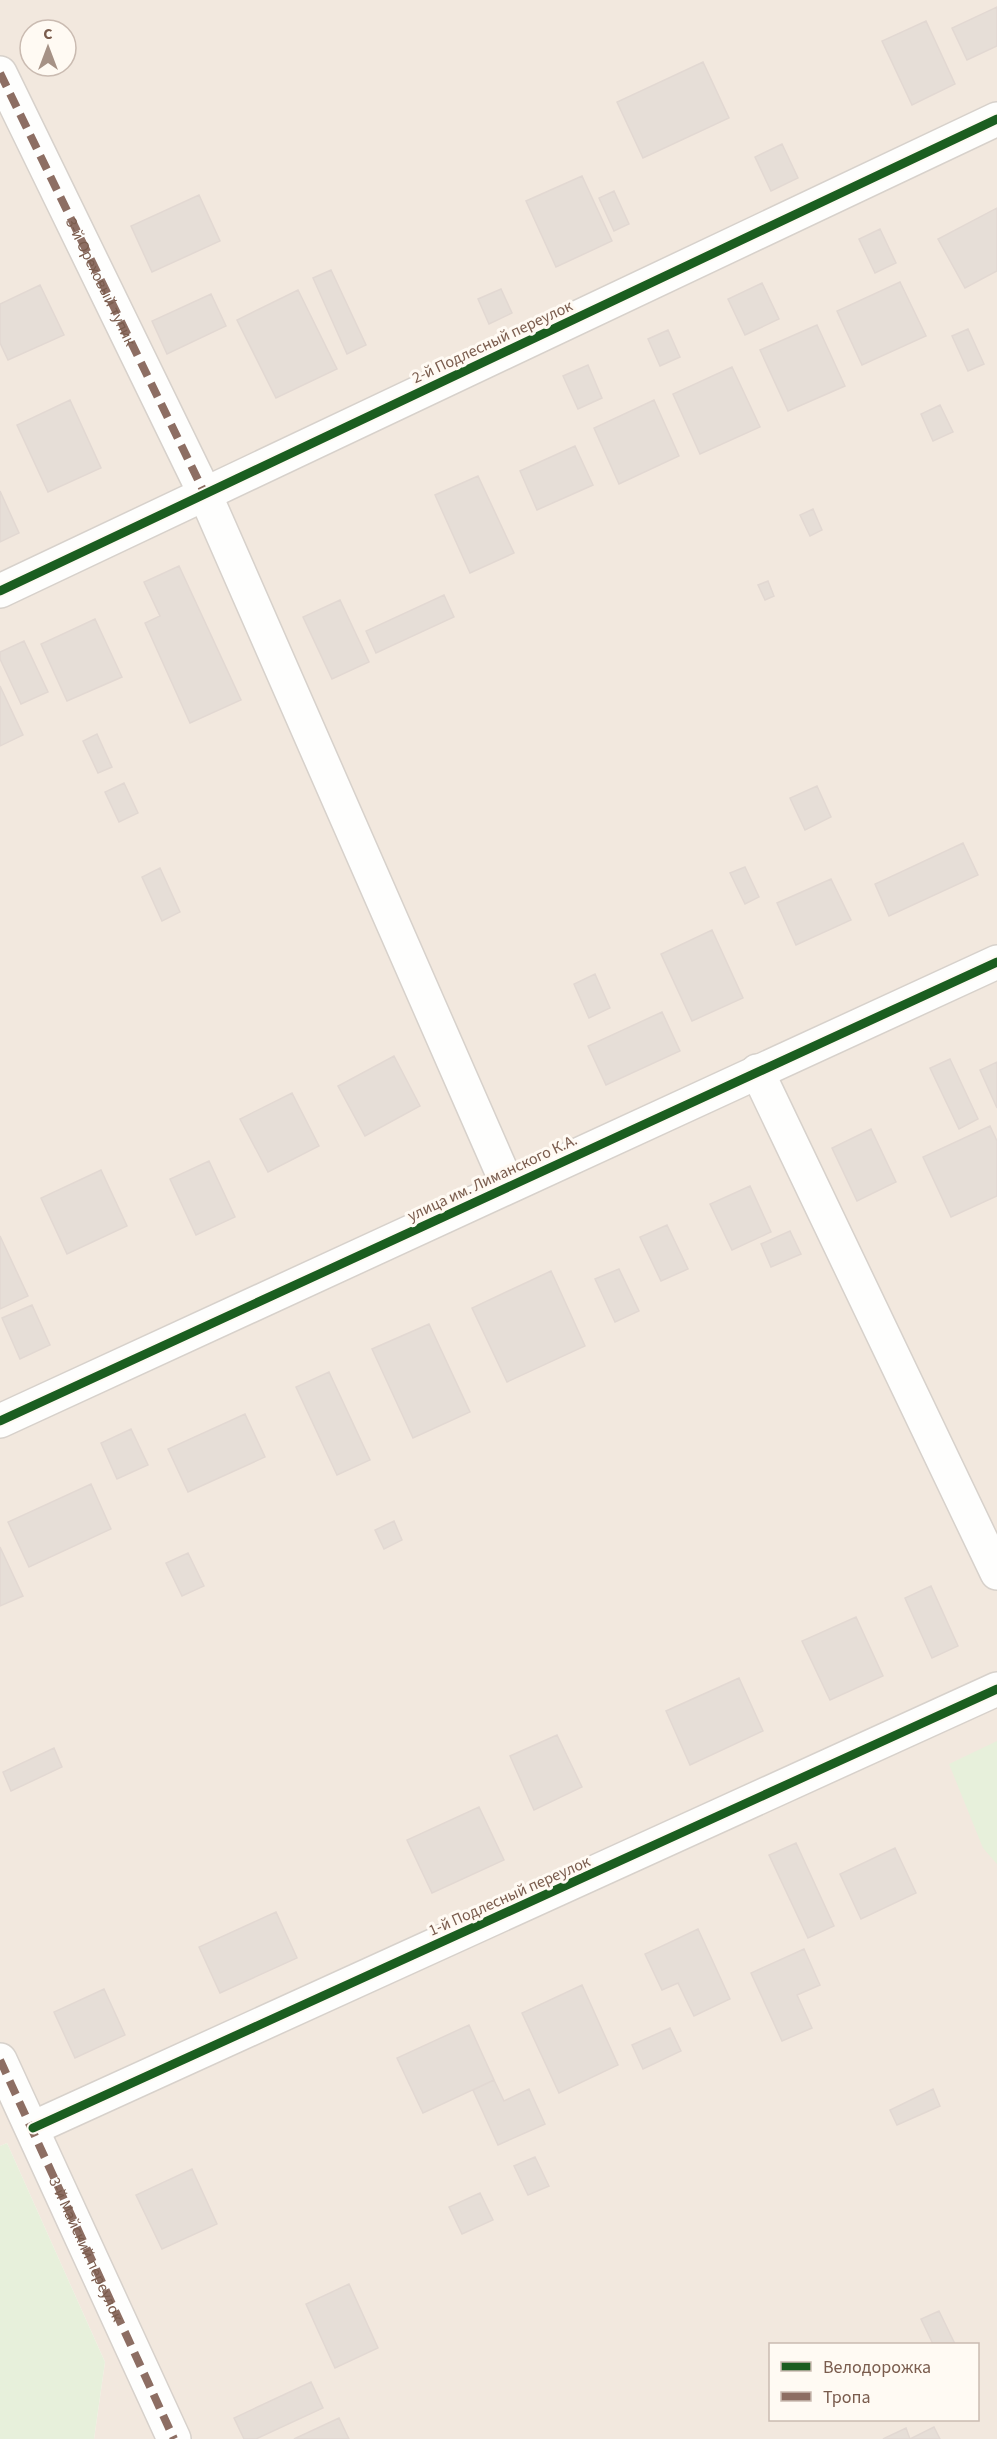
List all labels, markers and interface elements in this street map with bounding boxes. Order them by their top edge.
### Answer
north arrow [18,18,78,78]
text: С [43,23,53,45]
street label: 3-й Ореховый тупик [60,214,141,350]
street label: 2-й Подлесный переулок [409,295,576,389]
street label: улица им. Лиманского К.А. [404,1129,581,1227]
street label: 1-й Подлесный переулок [425,1850,594,1942]
street label: 3-й Майский переулок [43,2174,129,2325]
legend [769,2343,979,2421]
text: Велодорожка [823,2355,931,2380]
text: Тропа [823,2385,871,2410]

